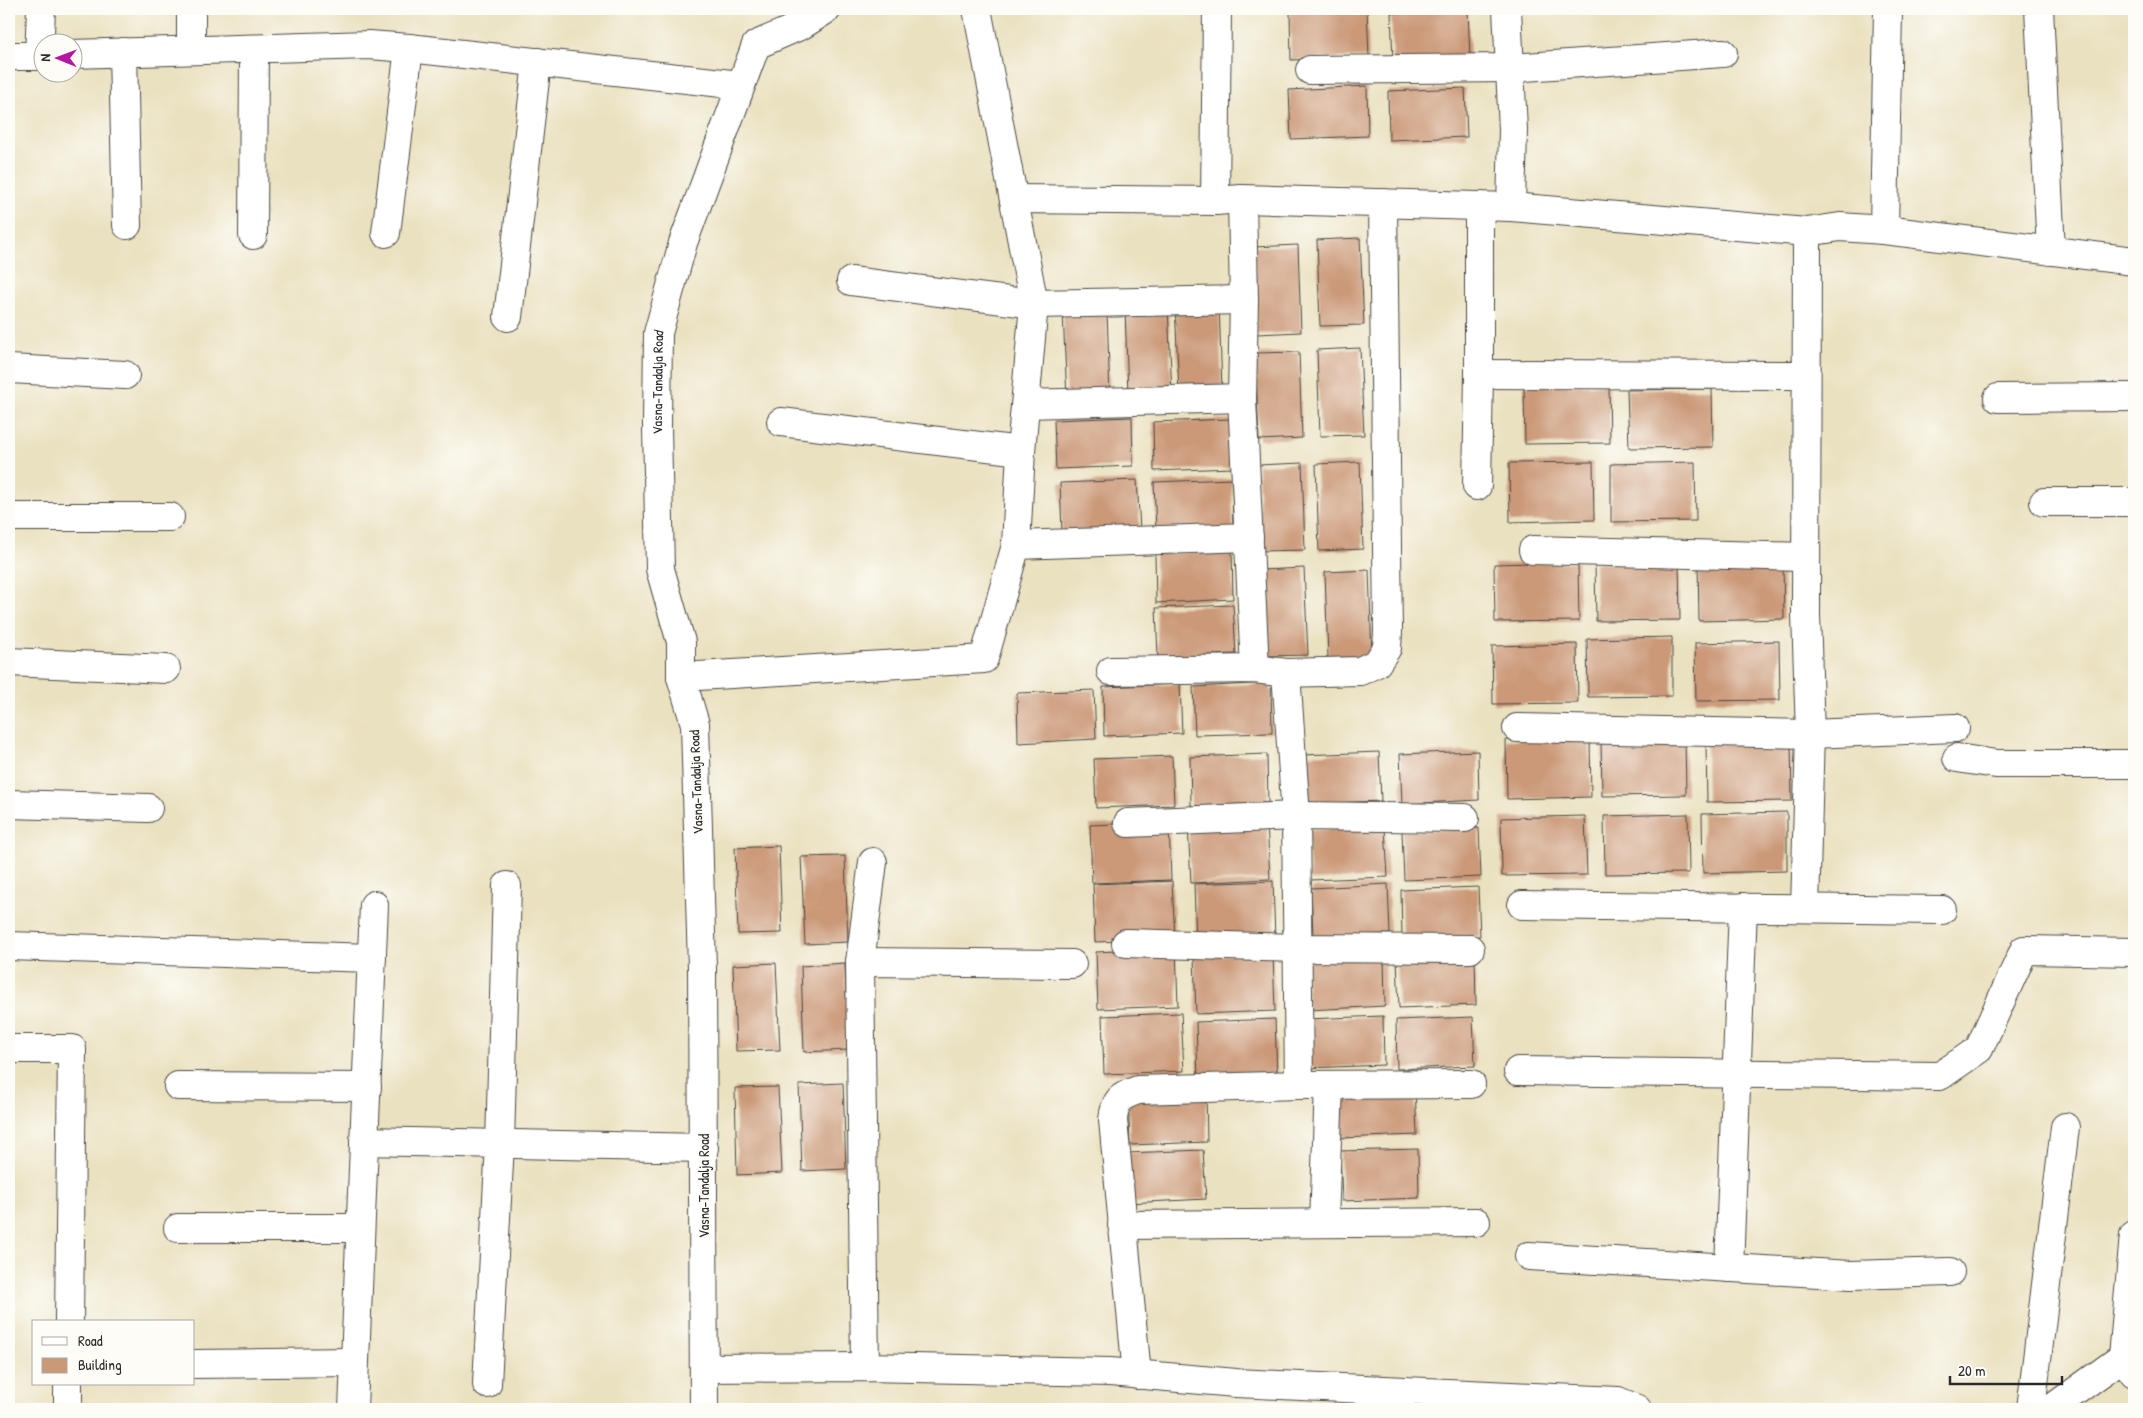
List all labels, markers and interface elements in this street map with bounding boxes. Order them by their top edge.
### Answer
north arrow [32,32,82,82]
text: N [35,53,54,62]
street label: Vasna-Tandalja Road [647,327,668,435]
street label: Vasna-Tandalja Road [684,729,708,834]
street label: Vasna-Tandalja Road [694,1133,714,1238]
legend [32,1320,195,1386]
text: Road [78,1330,103,1351]
scale bar [1950,1353,2063,1385]
text: Building [78,1354,122,1375]
text: 20 m [1958,1360,1985,1381]

